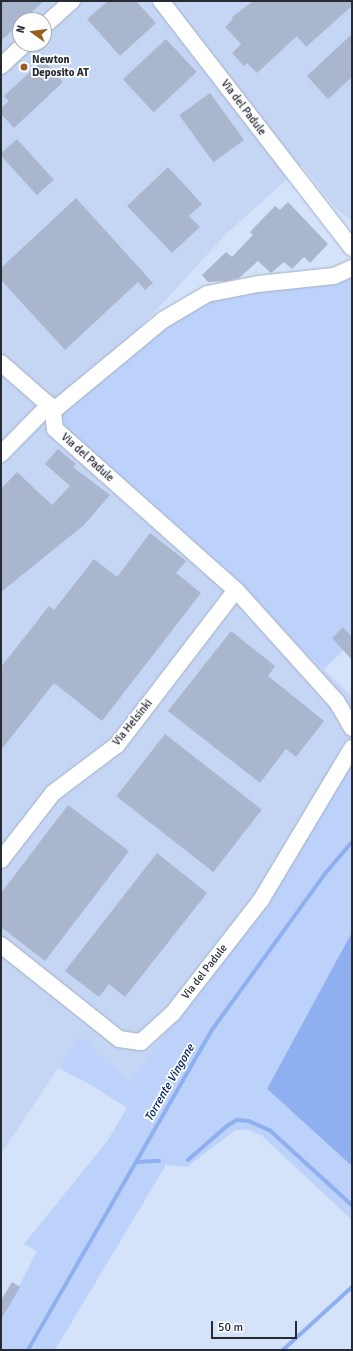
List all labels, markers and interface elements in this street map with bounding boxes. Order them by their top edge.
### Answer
north arrow [12,12,52,52]
text: N [14,24,28,35]
place label: Newton Deposito AT [32,54,89,80]
marker: Newton Deposito AT [19,62,29,72]
street label: Via del Padule [218,78,268,138]
street label: Via del Padule [58,431,116,485]
street label: Via Helsinki [110,697,156,749]
street label: Via del Padule [179,942,231,1002]
water label: Torrente Vingone [142,1042,198,1124]
scale bar [213,1313,299,1339]
text: 50 m [218,1320,243,1335]

